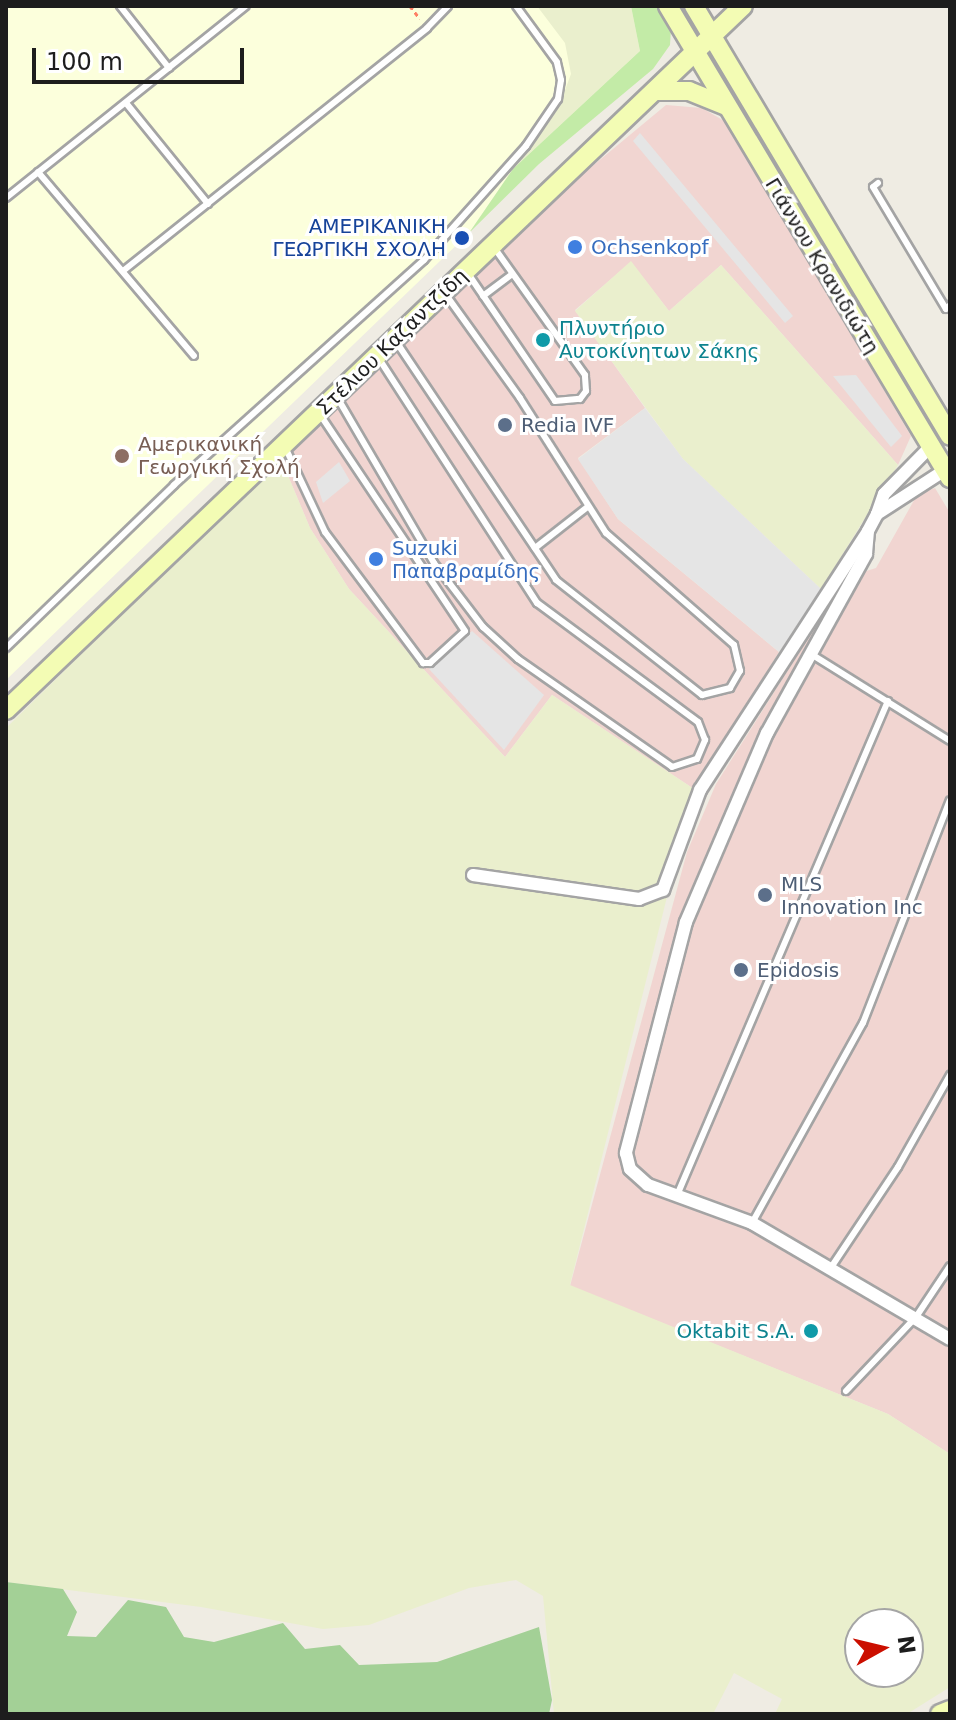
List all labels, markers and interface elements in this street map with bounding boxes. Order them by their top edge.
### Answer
scale bar [36,32,248,82]
text: 100 m [46,48,123,76]
street label: Γιάννου Κρανιδιώτη [760,174,884,358]
place label: ΑΜΕΡΙΚΑΝΙΚΗ ΓΕΩΡΓΙΚΗ ΣΧΟΛΗ [273,214,446,261]
marker: ΑΜΕΡΙΚΑΝΙΚΗ ΓΕΩΡΓΙΚΗ ΣΧΟΛΗ [453,229,471,247]
place label: Ochsenkopf [591,235,709,259]
marker: Ochsenkopf [566,238,584,256]
street label: Στέλιου Καζαντζίδη [312,264,472,420]
place label: Πλυντήριο Αυτοκίνητων Σάκης [559,316,759,363]
marker: Πλυντήριο Αυτοκίνητων Σάκης [534,331,552,349]
place label: Redia IVF [521,413,614,437]
marker: Redia IVF [496,416,514,434]
place label: Αμερικανική Γεωργική Σχολή [138,432,300,479]
marker: Αμερικανική Γεωργική Σχολή [113,447,131,465]
place label: Suzuki Παπαβραμίδης [392,536,540,583]
marker: Suzuki Παπαβραμίδης [367,550,385,568]
place label: MLS Innovation Inc [781,872,923,919]
marker: MLS Innovation Inc [756,886,774,904]
place label: Epidosis [757,958,839,982]
marker: Epidosis [732,961,750,979]
place label: Oktabit S.A. [676,1319,795,1343]
marker: Oktabit S.A. [802,1322,820,1340]
north arrow [844,1608,924,1688]
text: N [893,1634,920,1656]

